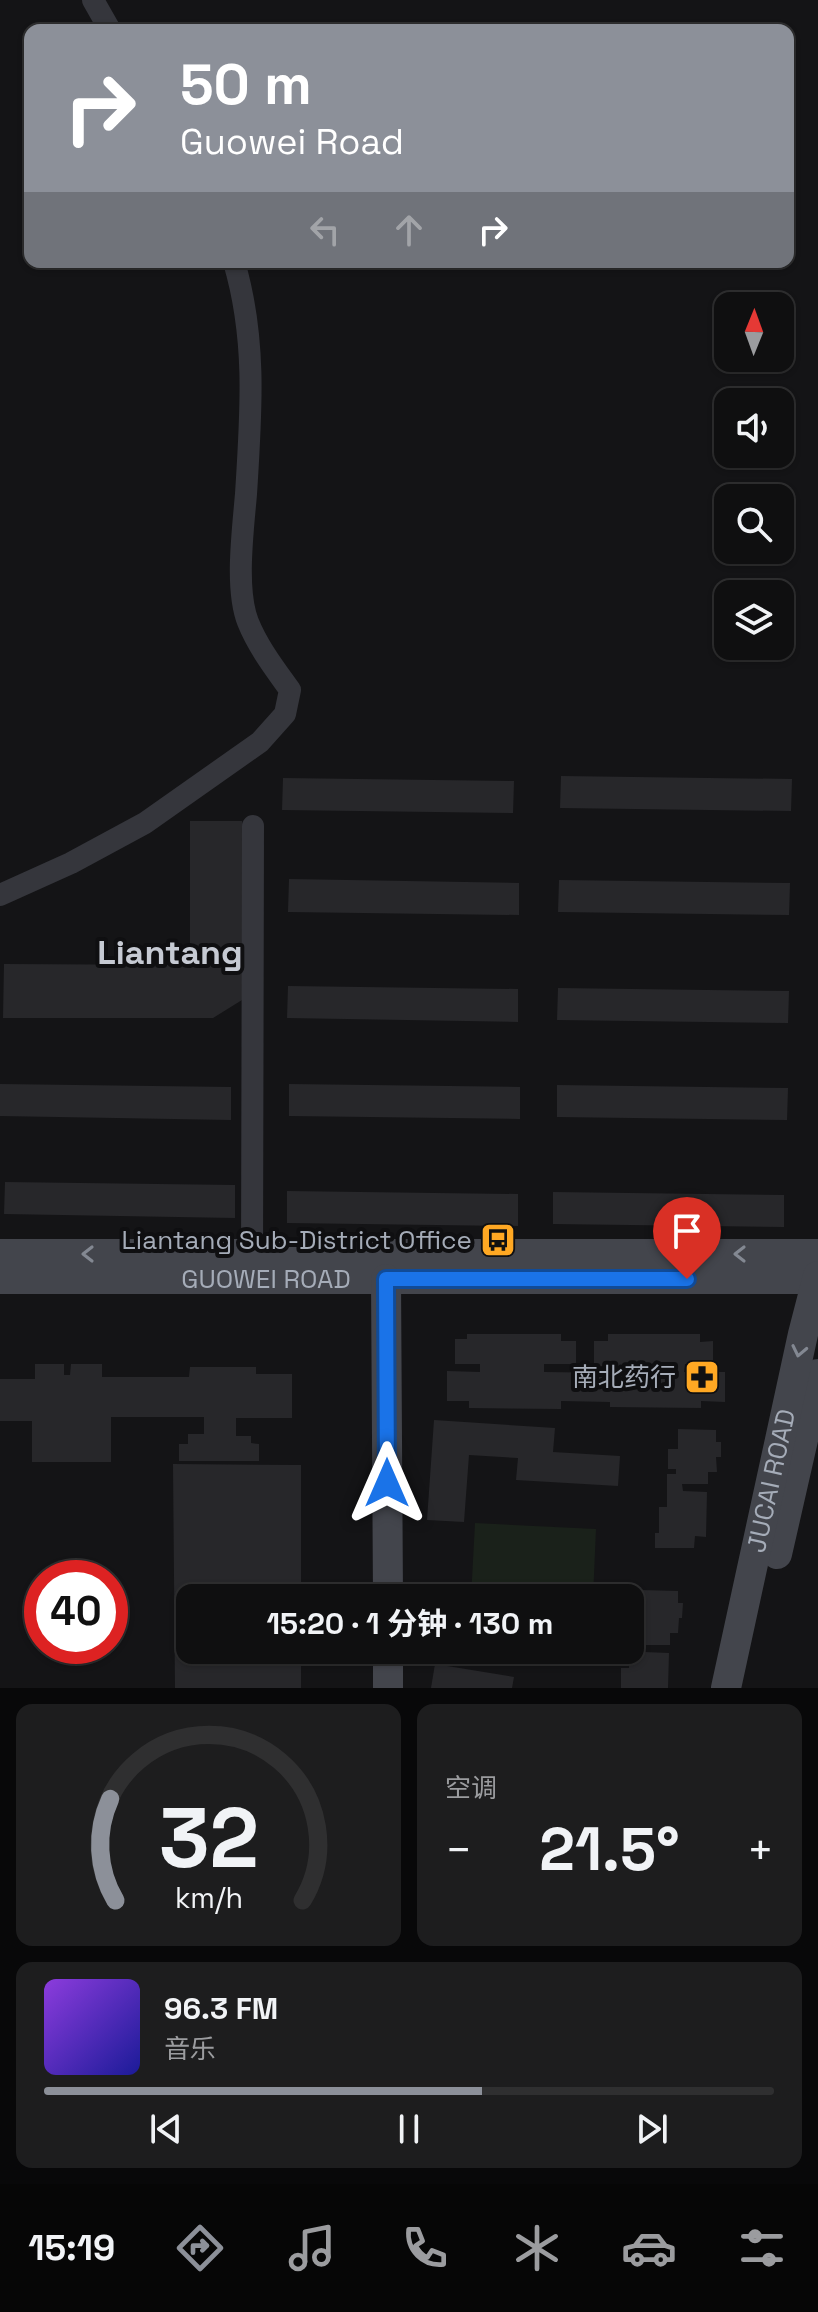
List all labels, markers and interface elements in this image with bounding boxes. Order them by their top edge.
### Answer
text: 50 m [180,49,312,120]
icon: right [48,56,152,160]
text: Guowei Road [180,119,404,165]
icon: left [303,208,347,252]
icon: ahead [387,208,431,252]
icon: right [471,208,515,252]
north arrow [714,292,794,372]
map controls [714,292,794,660]
button: sound [714,388,794,468]
button: search [714,484,794,564]
button: layers [714,580,794,660]
district label: Liantang [97,931,243,974]
pin [653,1197,721,1279]
icon: arrive [665,1209,709,1253]
bus stop icon: Liantang Sub-District Office [479,1221,517,1259]
place label: Liantang Sub-District Office [122,1223,472,1257]
one-way arrow [81,1245,94,1263]
one-way arrow [733,1245,746,1263]
street label: GUOWEI ROAD [181,1262,351,1296]
one-way arrow [791,1344,808,1358]
pharmacy icon: 南北药行 [683,1358,721,1396]
place label: 南北药行 [572,1360,676,1394]
street label: JUCAI ROAD [739,1406,803,1556]
position arrow [345,1441,429,1525]
speed limit sign: 40 [24,1560,128,1664]
text: 15:20 · 1 分钟 · 130 m [267,1604,553,1643]
text: 空调 [445,1771,497,1805]
text: 32 [159,1785,259,1891]
text: 21.5° [539,1811,680,1888]
text: − [445,1822,472,1878]
text: + [747,1822,774,1878]
text: km/h [174,1880,243,1916]
text: 96.3 FM [164,1989,278,2028]
text: 音乐 [164,2032,216,2066]
icon: previous [144,2107,188,2151]
icon: pause [387,2107,431,2151]
icon: next [630,2107,674,2151]
icon: directions [172,2220,228,2276]
icon: music [284,2220,340,2276]
icon: phone [397,2220,453,2276]
icon: climate [509,2220,565,2276]
icon: car [621,2220,677,2276]
icon: filters [734,2220,790,2276]
text: 15:19 [28,2225,115,2271]

